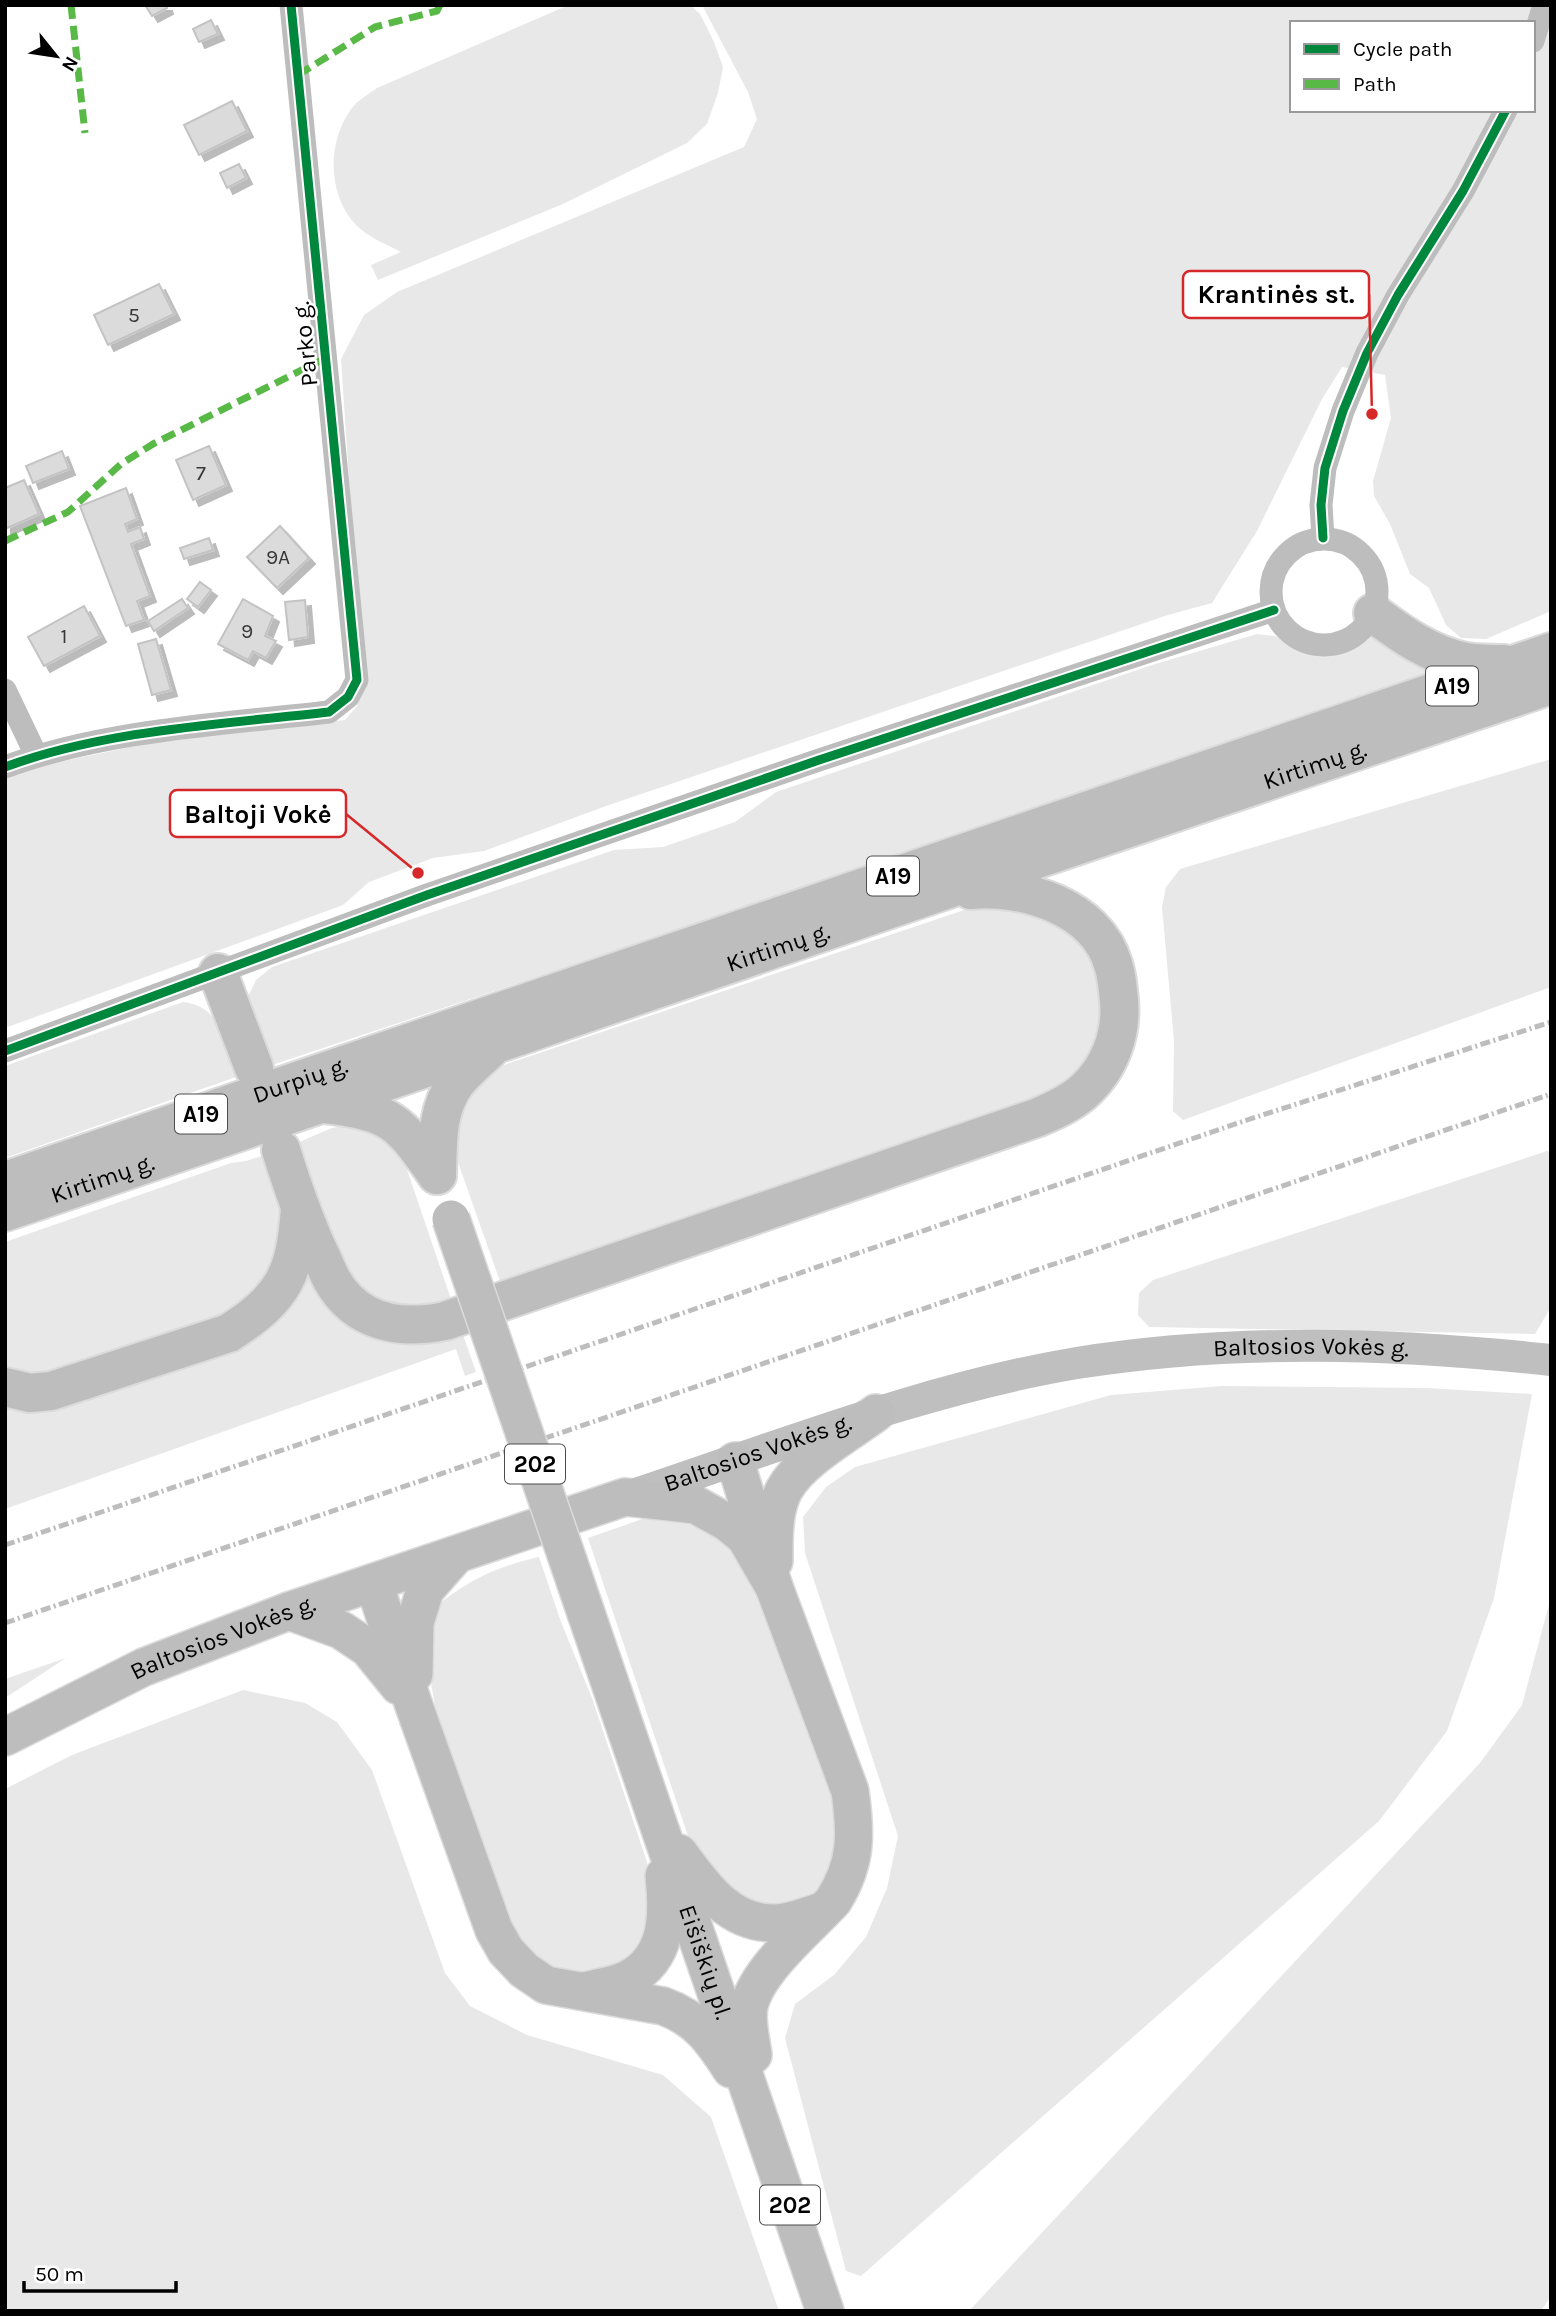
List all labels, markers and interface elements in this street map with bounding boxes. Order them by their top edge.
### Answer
north arrow [21,21,91,91]
legend [1290,21,1535,112]
text: Cycle path [1353,37,1453,61]
text: N [57,53,83,75]
text: Path [1353,72,1397,96]
callout: Krantinės st. [1183,271,1369,318]
text: Krantinės st. [1197,279,1355,310]
street label: Parko g. [287,300,323,388]
house number: 5 [128,303,140,327]
house number: 7 [196,461,206,485]
house number: 9A [266,545,290,569]
house number: 9 [241,619,253,643]
house number: 1 [61,624,67,648]
road number: A19 [1426,666,1478,706]
street label: Kirtimų g. [1260,735,1370,795]
callout: Baltoji Vokė [170,790,346,837]
text: Baltoji Vokė [184,799,332,830]
road number: A19 [867,856,919,896]
street label: Kirtimų g. [723,917,833,978]
street label: Durpių g. [249,1051,351,1109]
road number: A19 [175,1094,227,1134]
street label: Kirtimų g. [47,1148,158,1209]
street label: Baltosios Vokės g. [1212,1332,1410,1362]
street label: Baltosios Vokės g. [660,1408,855,1498]
road number: 202 [505,1444,565,1484]
street label: Baltosios Vokės g. [125,1589,319,1686]
street label: Eišiškių pl. [673,1901,738,2023]
road number: 202 [760,2186,820,2224]
scale bar [24,2250,177,2294]
text: 50 m [35,2262,84,2286]

